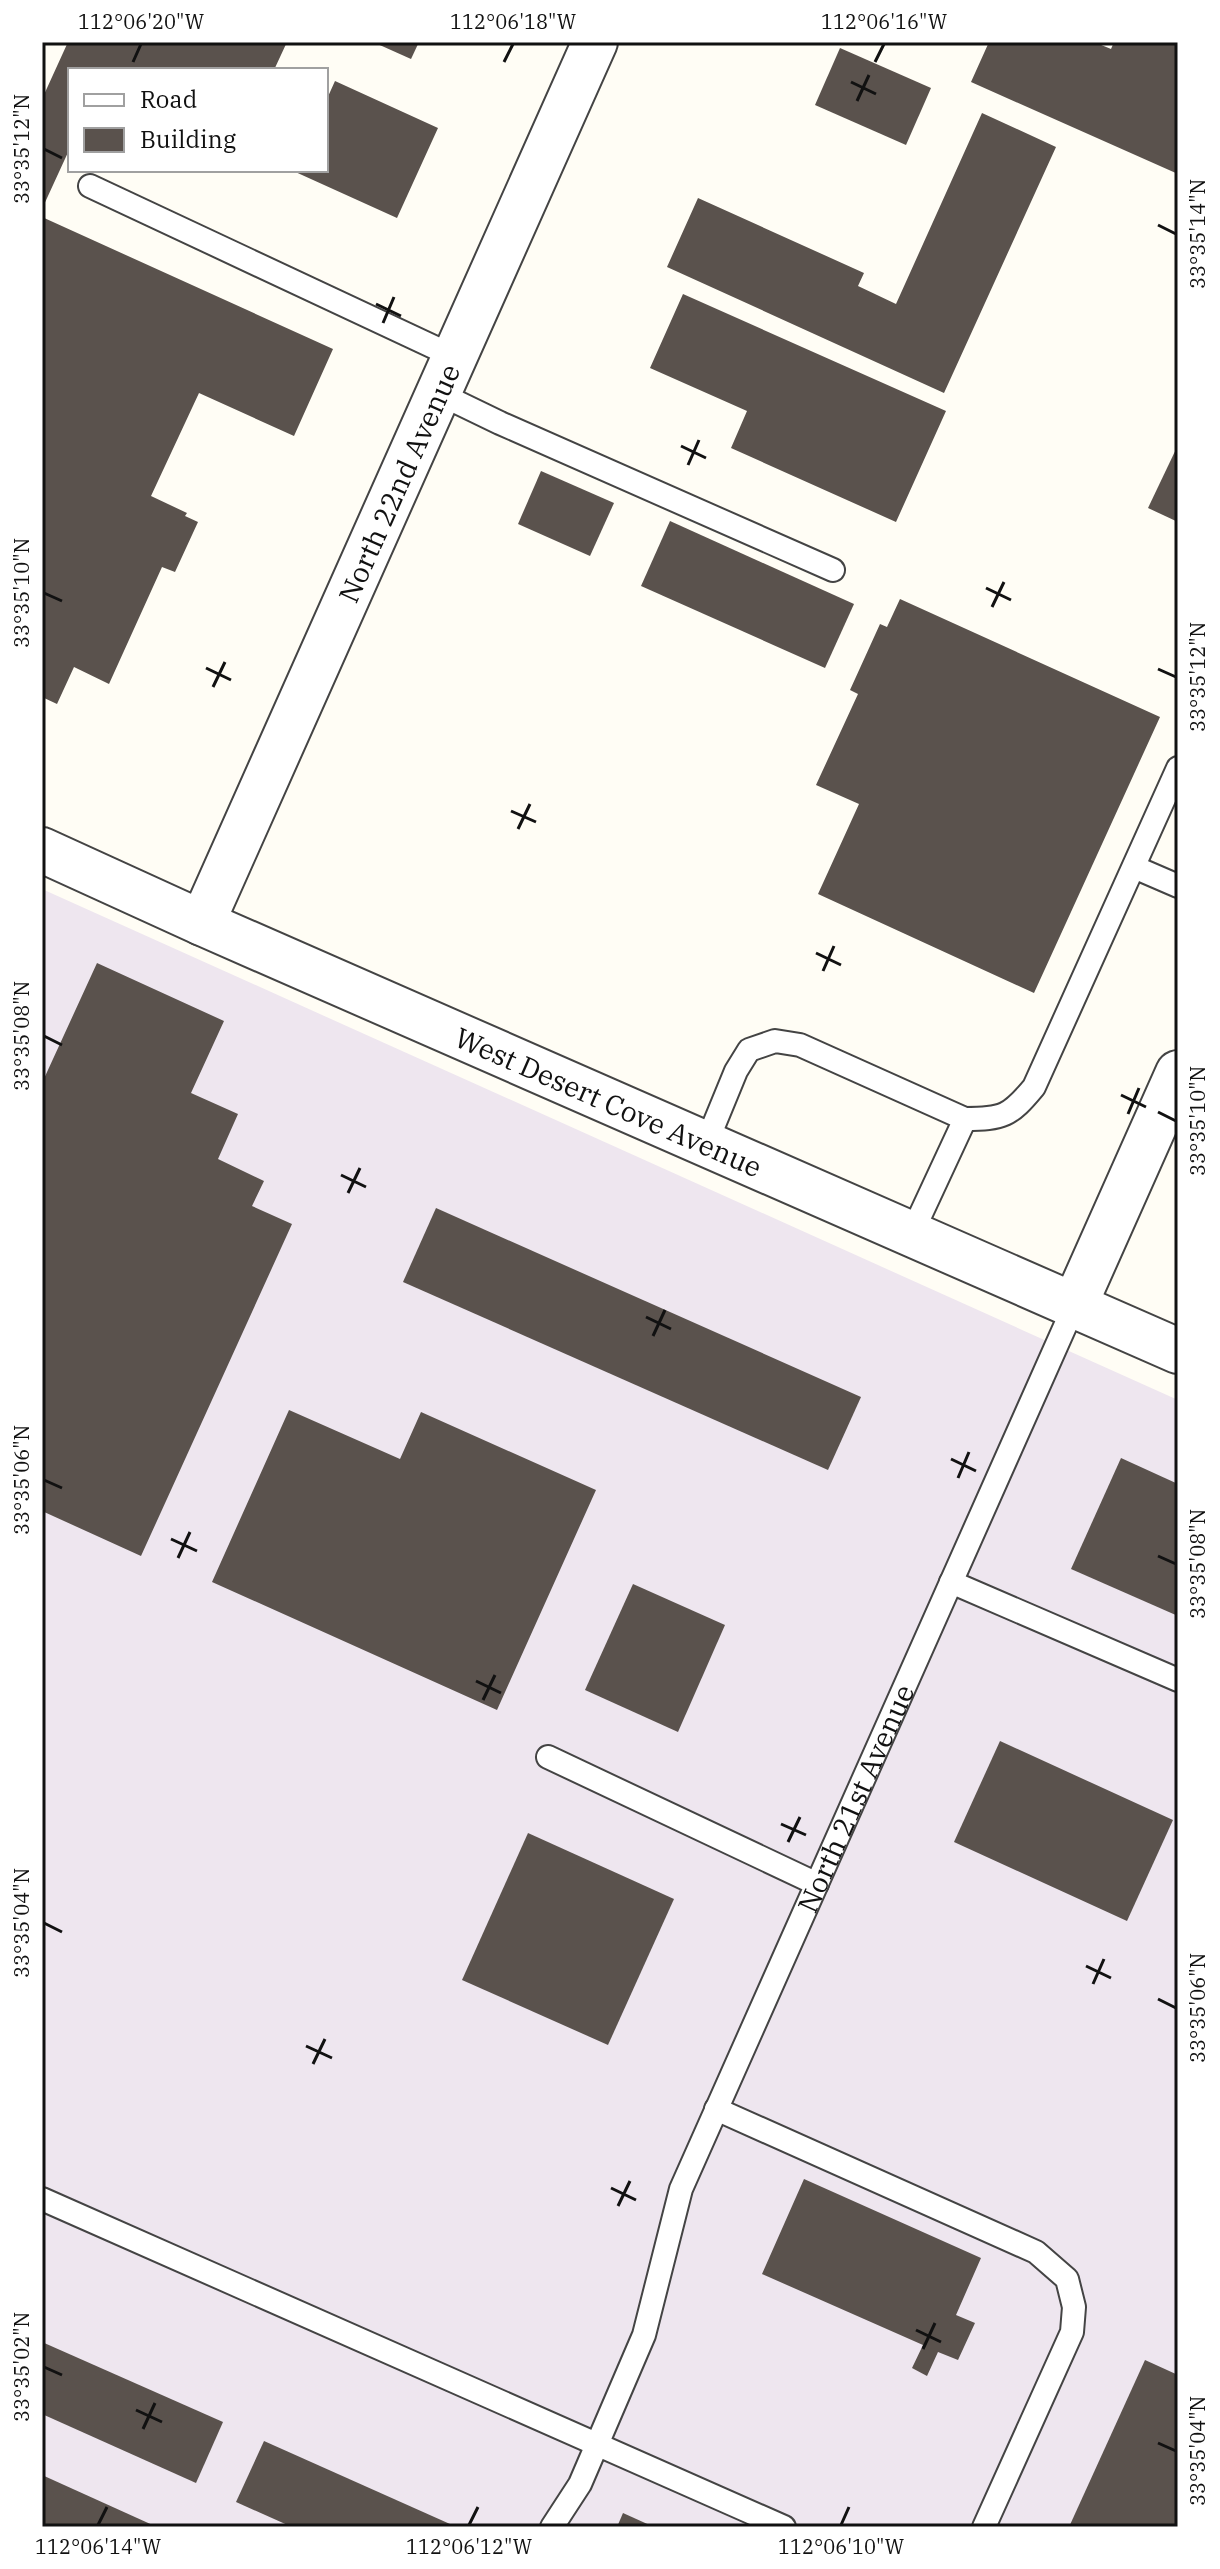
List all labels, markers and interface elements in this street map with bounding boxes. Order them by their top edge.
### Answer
text: 112°06'20"W [78,8,204,35]
text: 112°06'18"W [450,8,576,35]
text: 112°06'16"W [821,8,947,35]
legend [68,68,328,172]
text: Road [140,83,197,115]
text: 33°35'12"N [8,94,35,204]
text: Building [140,123,236,155]
text: 33°35'14"N [1184,179,1211,289]
street label: North 22nd Avenue [329,358,468,608]
text: 33°35'10"N [8,538,35,648]
text: 33°35'12"N [1184,622,1211,732]
text: 33°35'08"N [8,981,35,1091]
street label: West Desert Cove Avenue [450,1018,768,1185]
text: 33°35'10"N [1184,1066,1211,1176]
text: 33°35'06"N [8,1425,35,1535]
text: 33°35'08"N [1184,1509,1211,1619]
street label: North 21st Avenue [788,1678,922,1918]
text: 33°35'04"N [8,1868,35,1978]
text: 33°35'06"N [1184,1953,1211,2063]
text: 33°35'02"N [8,2312,35,2422]
text: 33°35'04"N [1184,2396,1211,2506]
text: 112°06'14"W [35,2533,161,2560]
text: 112°06'12"W [406,2533,532,2560]
text: 112°06'10"W [778,2533,904,2560]

